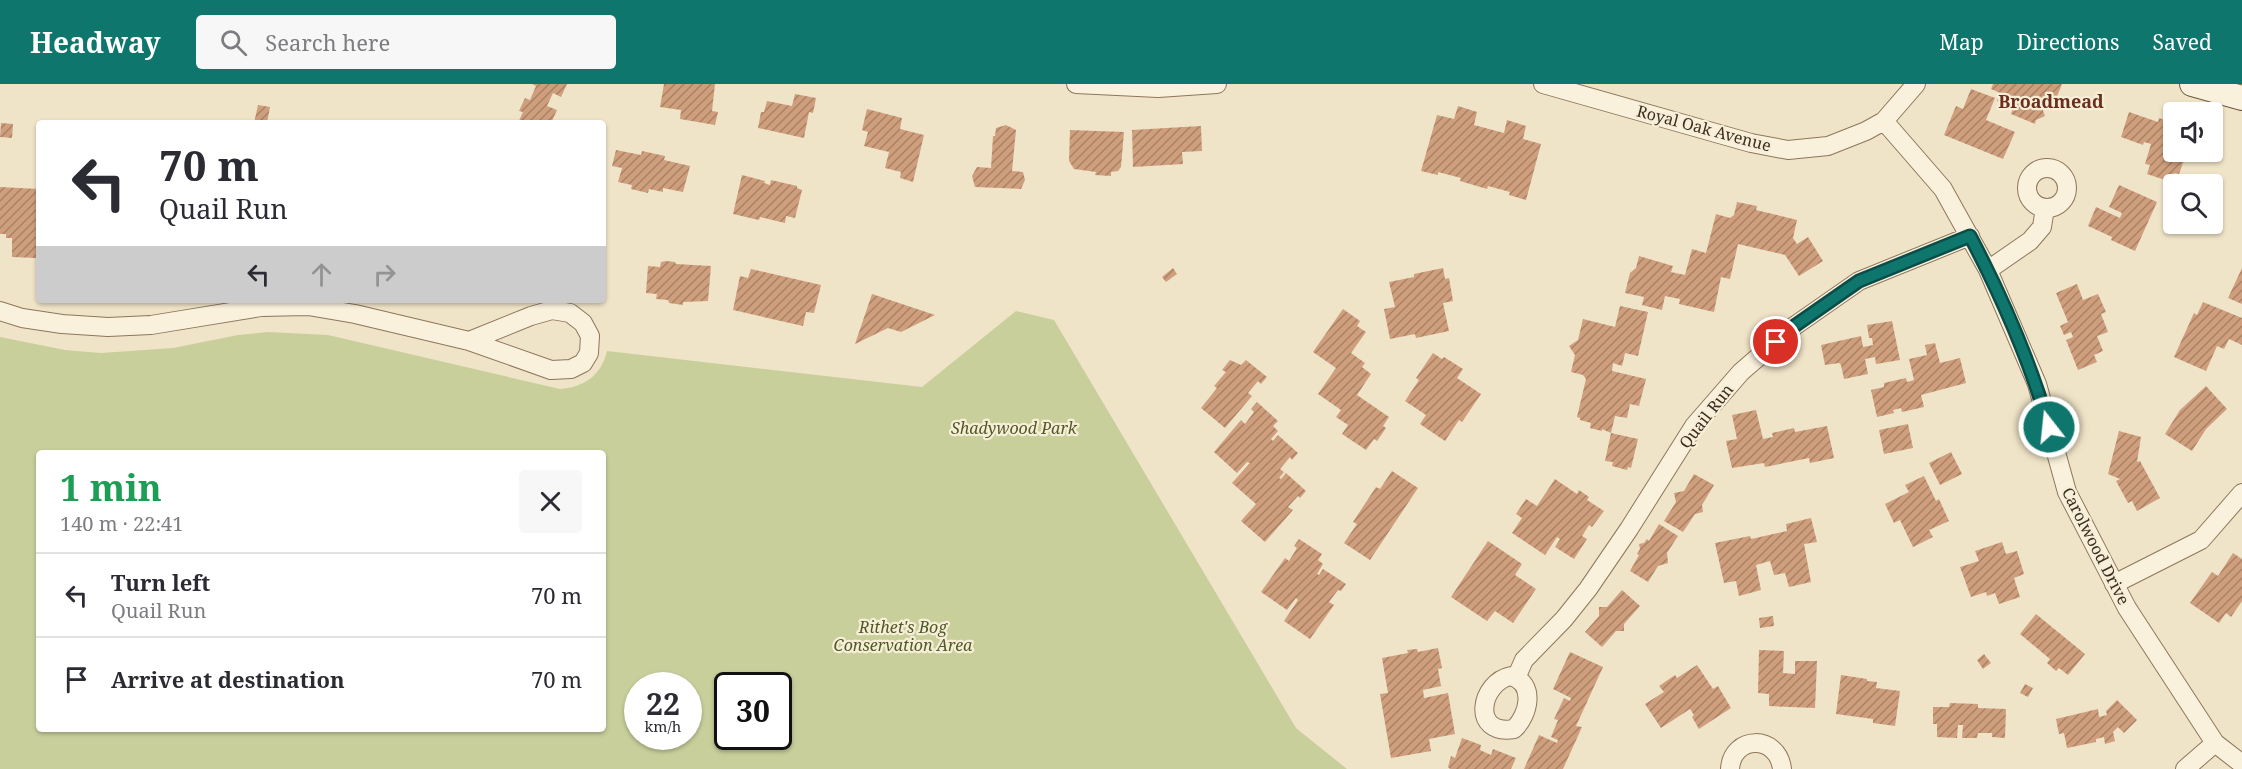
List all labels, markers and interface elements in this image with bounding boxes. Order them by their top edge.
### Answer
search box [196,15,616,69]
text: Headway [30,23,160,61]
icon: search [217,26,250,59]
text: Search here [265,27,390,57]
text: Map [1939,28,1984,56]
text: Directions [2017,28,2119,56]
text: Saved [2152,28,2212,56]
district label: Broadmead [1998,89,2104,113]
street label: Royal Oak Avenue [1634,99,1774,157]
map controls [2163,102,2223,234]
button: sound [2163,102,2223,162]
text: 70 m [159,136,259,193]
icon: left [60,144,138,222]
button: search [2163,174,2223,234]
text: Quail Run [159,190,288,227]
icon: left [242,258,275,291]
icon: ahead [305,258,338,291]
icon: right [368,258,401,291]
pin [1750,316,1801,367]
icon: arrive [1759,325,1792,358]
street label: Quail Run [1674,379,1738,453]
position arrow [2017,395,2081,459]
park label: Shadywood Park [951,417,1078,439]
text: 1 min [60,463,162,512]
button: close [519,470,582,533]
street label: Carolwood Drive [2057,484,2135,608]
text: 140 m · 22:41 [60,510,183,537]
text: Turn left [111,567,210,597]
icon: left [60,579,93,612]
text: 70 m [531,580,582,610]
text: Quail Run [111,597,206,624]
park label: Rithet's Bog Conservation Area [834,616,973,656]
icon: arrive [60,663,93,696]
text: Arrive at destination [111,664,345,694]
text: 70 m [531,664,582,694]
speed limit sign: 30 [714,672,792,750]
text: 22 [646,683,680,724]
text: km/h [645,716,681,736]

